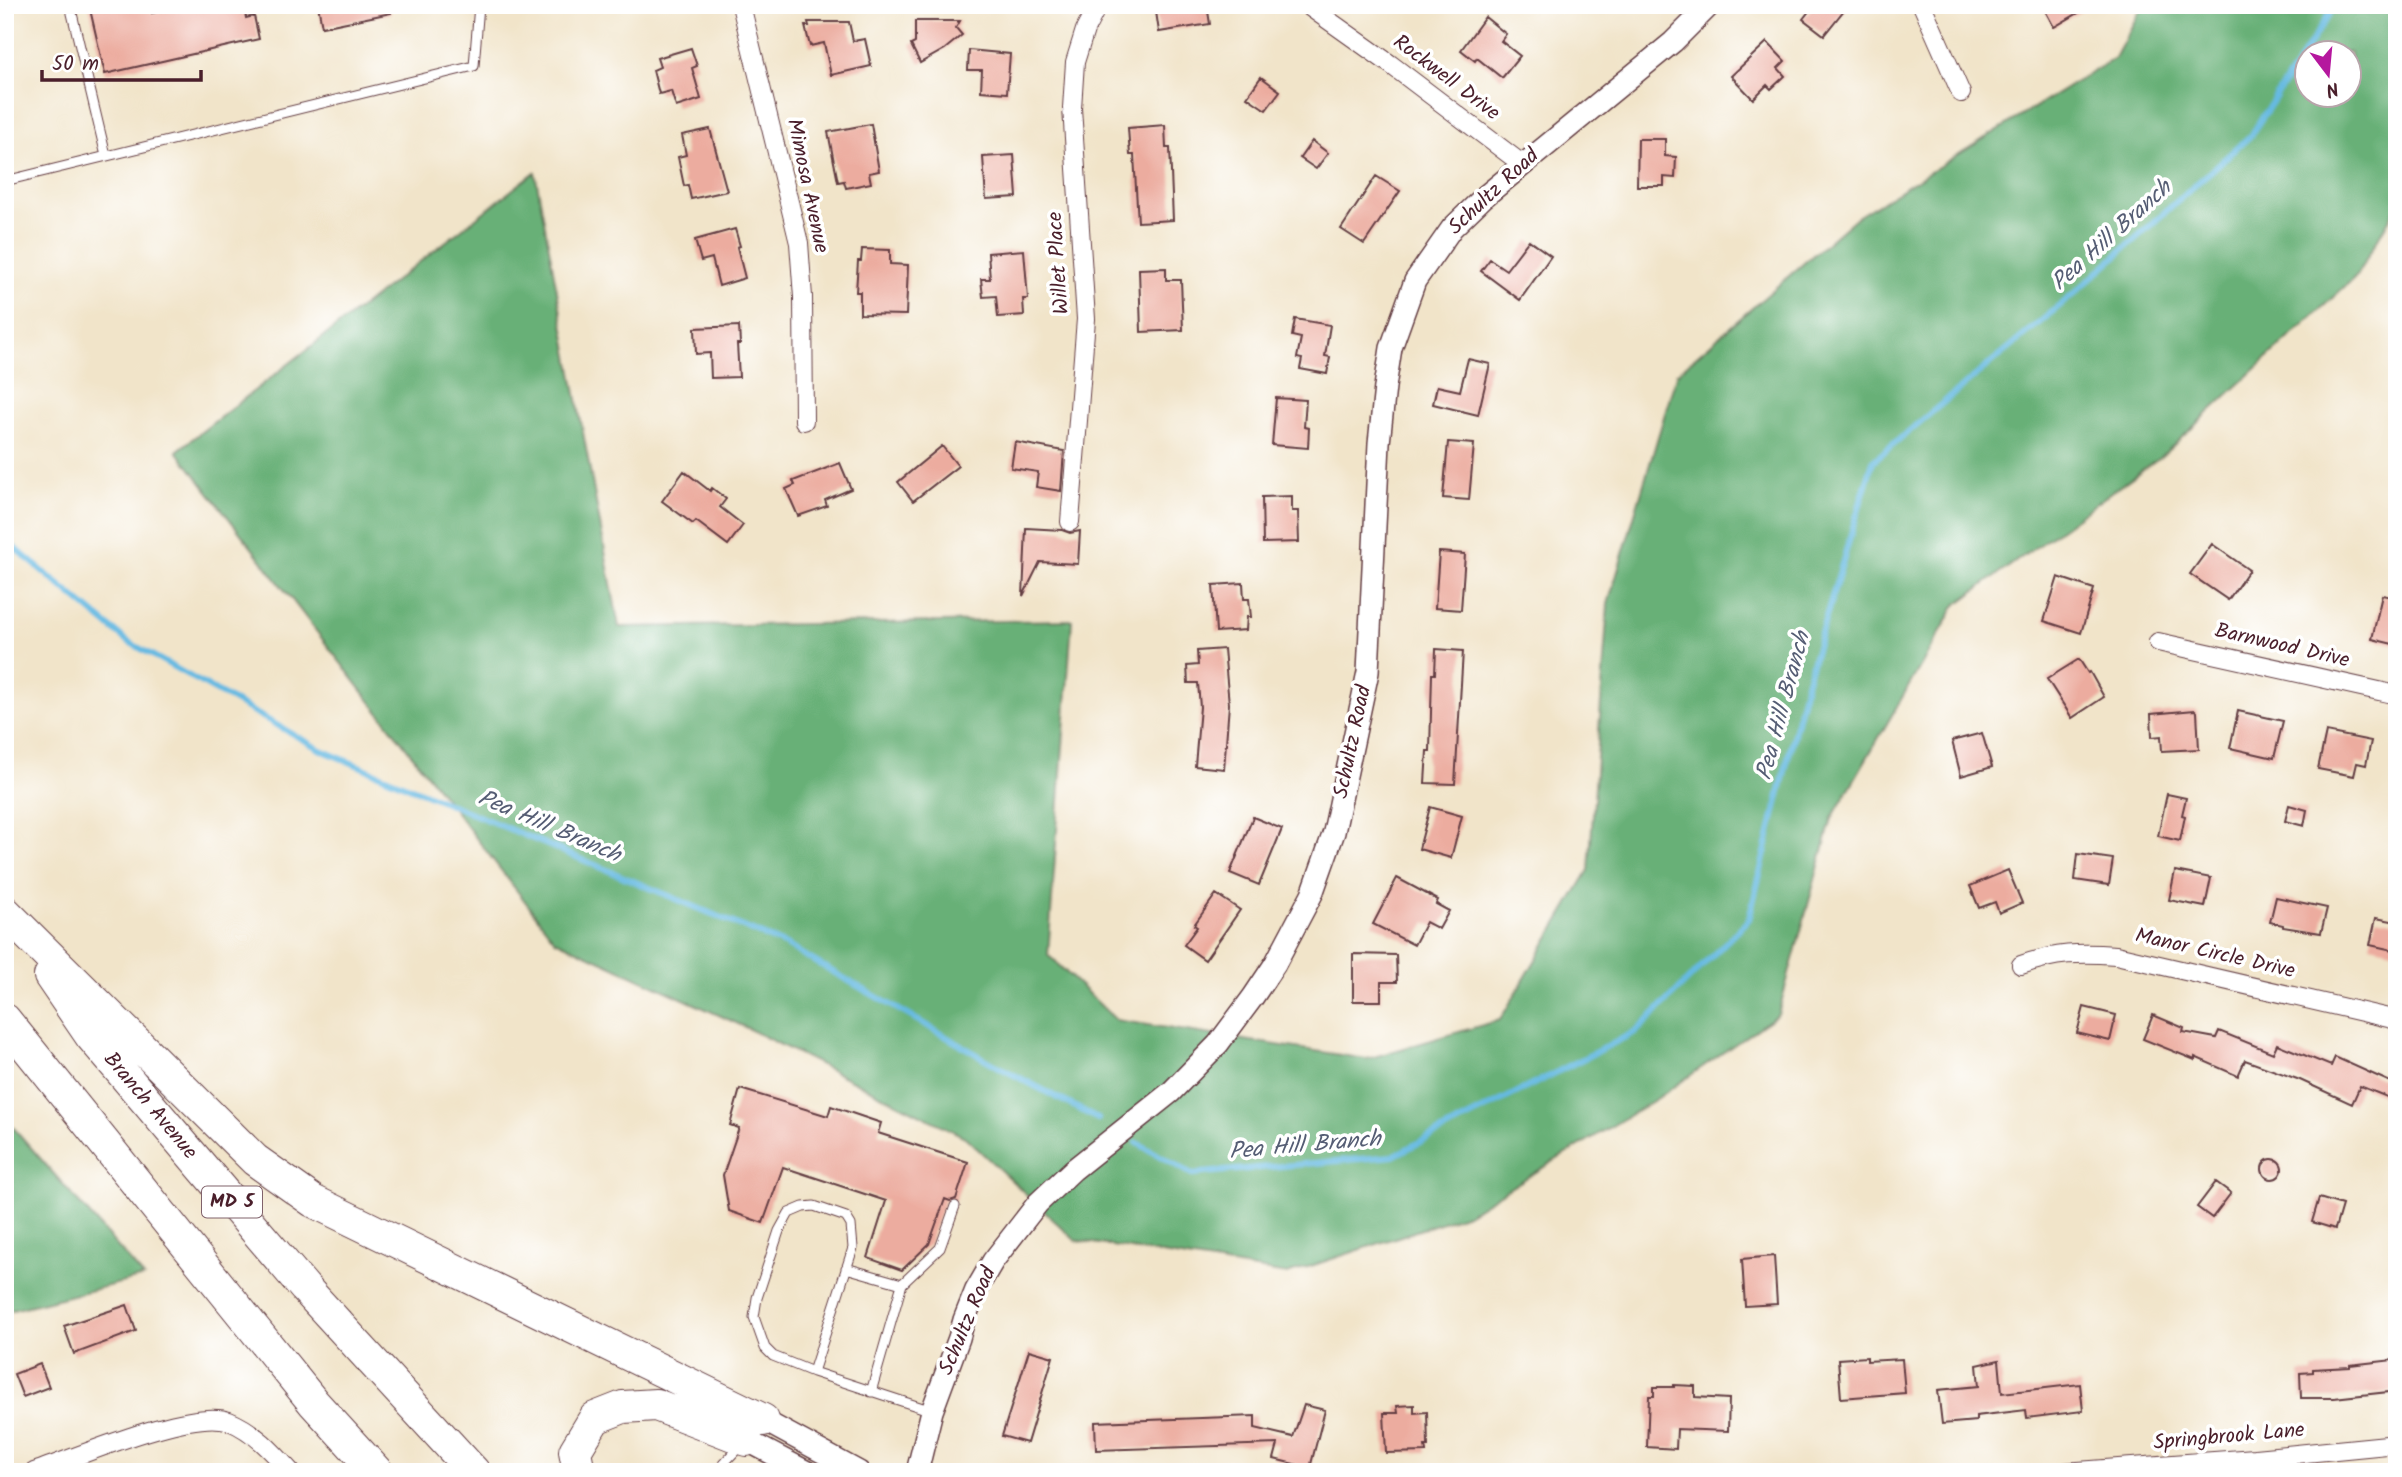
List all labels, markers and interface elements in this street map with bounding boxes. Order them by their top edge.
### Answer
street label: Rockwell Drive [1385,27,1507,130]
scale bar [42,38,201,82]
north arrow [2294,38,2364,108]
text: 50 m [52,48,99,81]
text: N [2322,72,2342,104]
street label: Mimosa Avenue [777,116,837,257]
street label: Schultz Road [1441,140,1548,243]
water label: Pea Hill Branch [2043,171,2182,300]
street label: Willet Place [1039,210,1079,315]
street label: Barnwood Drive [2211,614,2353,678]
water label: Pea Hill Branch [1747,626,1822,784]
street label: Schultz Road [1325,682,1381,802]
water label: Pea Hill Branch [472,781,628,874]
street label: Manor Circle Drive [2132,920,2299,989]
street label: Branch Avenue [95,1045,205,1168]
water label: Pea Hill Branch [1228,1121,1384,1171]
road number: MD 5 [202,1186,262,1218]
street label: Schultz Road [930,1261,1006,1380]
street label: Springbrook Lane [2152,1414,2306,1460]

